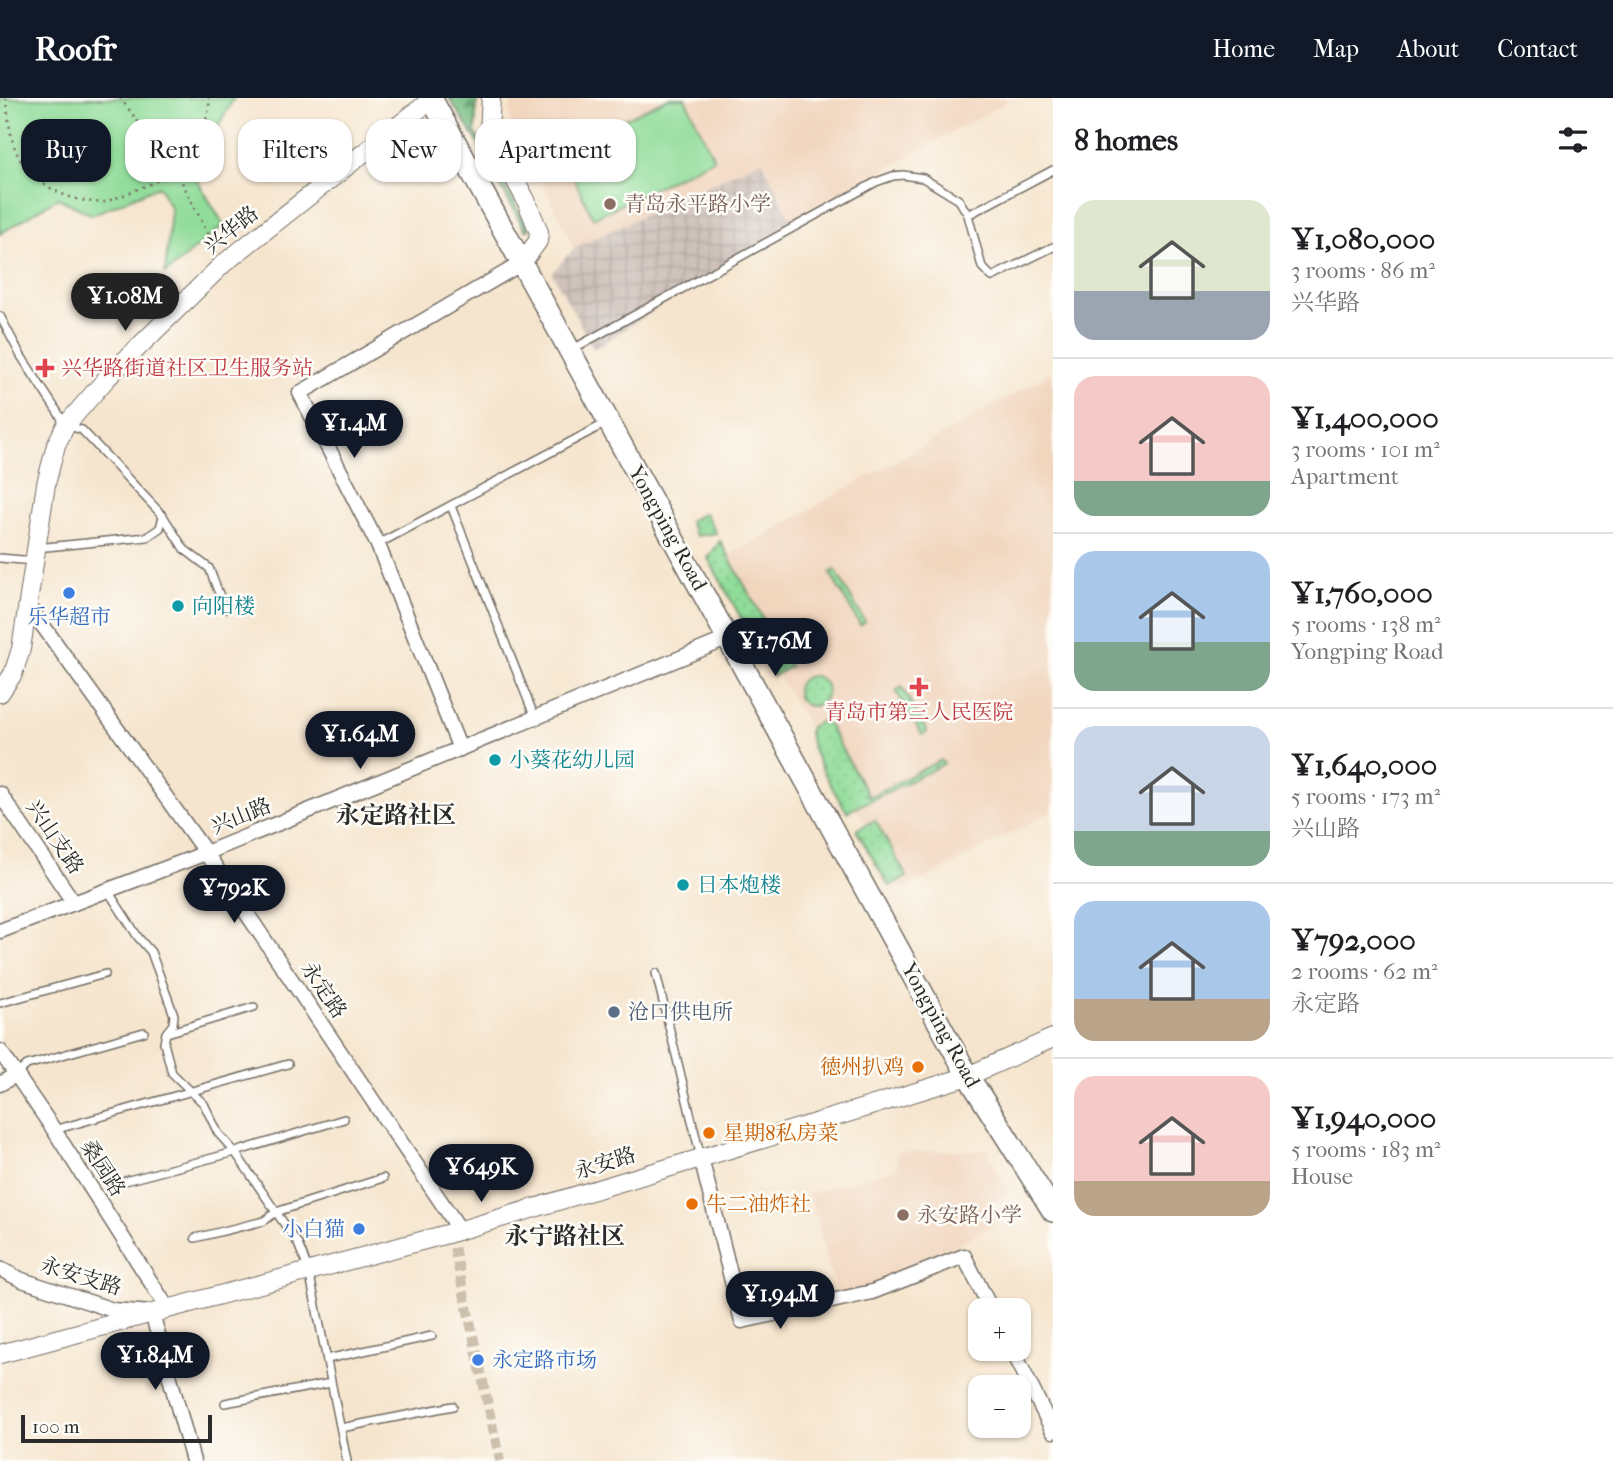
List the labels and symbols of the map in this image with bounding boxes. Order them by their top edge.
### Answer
place label: 青岛永平路小学 [624,192,771,216]
marker: 青岛永平路小学 [602,196,618,212]
street label: 兴华路 [199,201,263,259]
pin: ¥1.08M [68,274,182,333]
place label: 兴华路街道社区卫生服务站 [61,356,313,380]
marker: 兴华路街道社区卫生服务站 [35,358,55,378]
pin: ¥1.4M [305,400,403,460]
street label: Yongping Road [623,460,713,595]
marker: 乐华超市 [61,585,77,601]
place label: 向阳楼 [192,594,255,618]
marker: 向阳楼 [170,598,186,614]
place label: 乐华超市 [27,605,111,629]
pin: ¥1.76M [718,618,832,678]
marker: 青岛市第三人民医院 [909,677,929,697]
place label: 青岛市第三人民医院 [825,700,1014,724]
pin: ¥1.64M [303,712,417,771]
place label: 小葵花幼儿园 [509,748,635,772]
marker: 小葵花幼儿园 [487,752,503,768]
street label: 兴山路 [207,793,275,839]
street label: 兴山支路 [22,795,88,879]
district label: 永定路社区 [336,801,456,829]
pin: ¥792K [185,866,283,925]
place label: 日本炮楼 [697,873,781,897]
marker: 日本炮楼 [675,877,691,893]
street label: 永定路 [296,957,352,1023]
street label: Yongping Road [896,957,986,1092]
place label: 沧口供电所 [628,1000,733,1024]
marker: 沧口供电所 [606,1004,622,1020]
place label: 徳州扒鸡 [820,1055,904,1079]
marker: 徳州扒鸡 [910,1059,926,1075]
place label: 星期8私房菜 [723,1121,839,1145]
marker: 星期8私房菜 [701,1125,717,1141]
street label: 桑园路 [76,1135,130,1201]
street label: 永安路 [571,1142,639,1184]
pin: ¥649K [432,1144,530,1204]
place label: 牛二油炸社 [706,1192,811,1216]
marker: 牛二油炸社 [684,1196,700,1212]
place label: 永安路小学 [917,1203,1022,1227]
marker: 永安路小学 [895,1207,911,1223]
place label: 小白猫 [282,1217,345,1241]
marker: 小白猫 [351,1221,367,1237]
district label: 永宁路社区 [505,1222,625,1250]
street label: 永安支路 [37,1252,125,1300]
pin: ¥1.94M [723,1272,837,1331]
pin: ¥1.84M [98,1332,212,1392]
place label: 永定路市场 [492,1348,597,1372]
marker: 永定路市场 [470,1352,486,1368]
scale bar [21,1412,212,1444]

